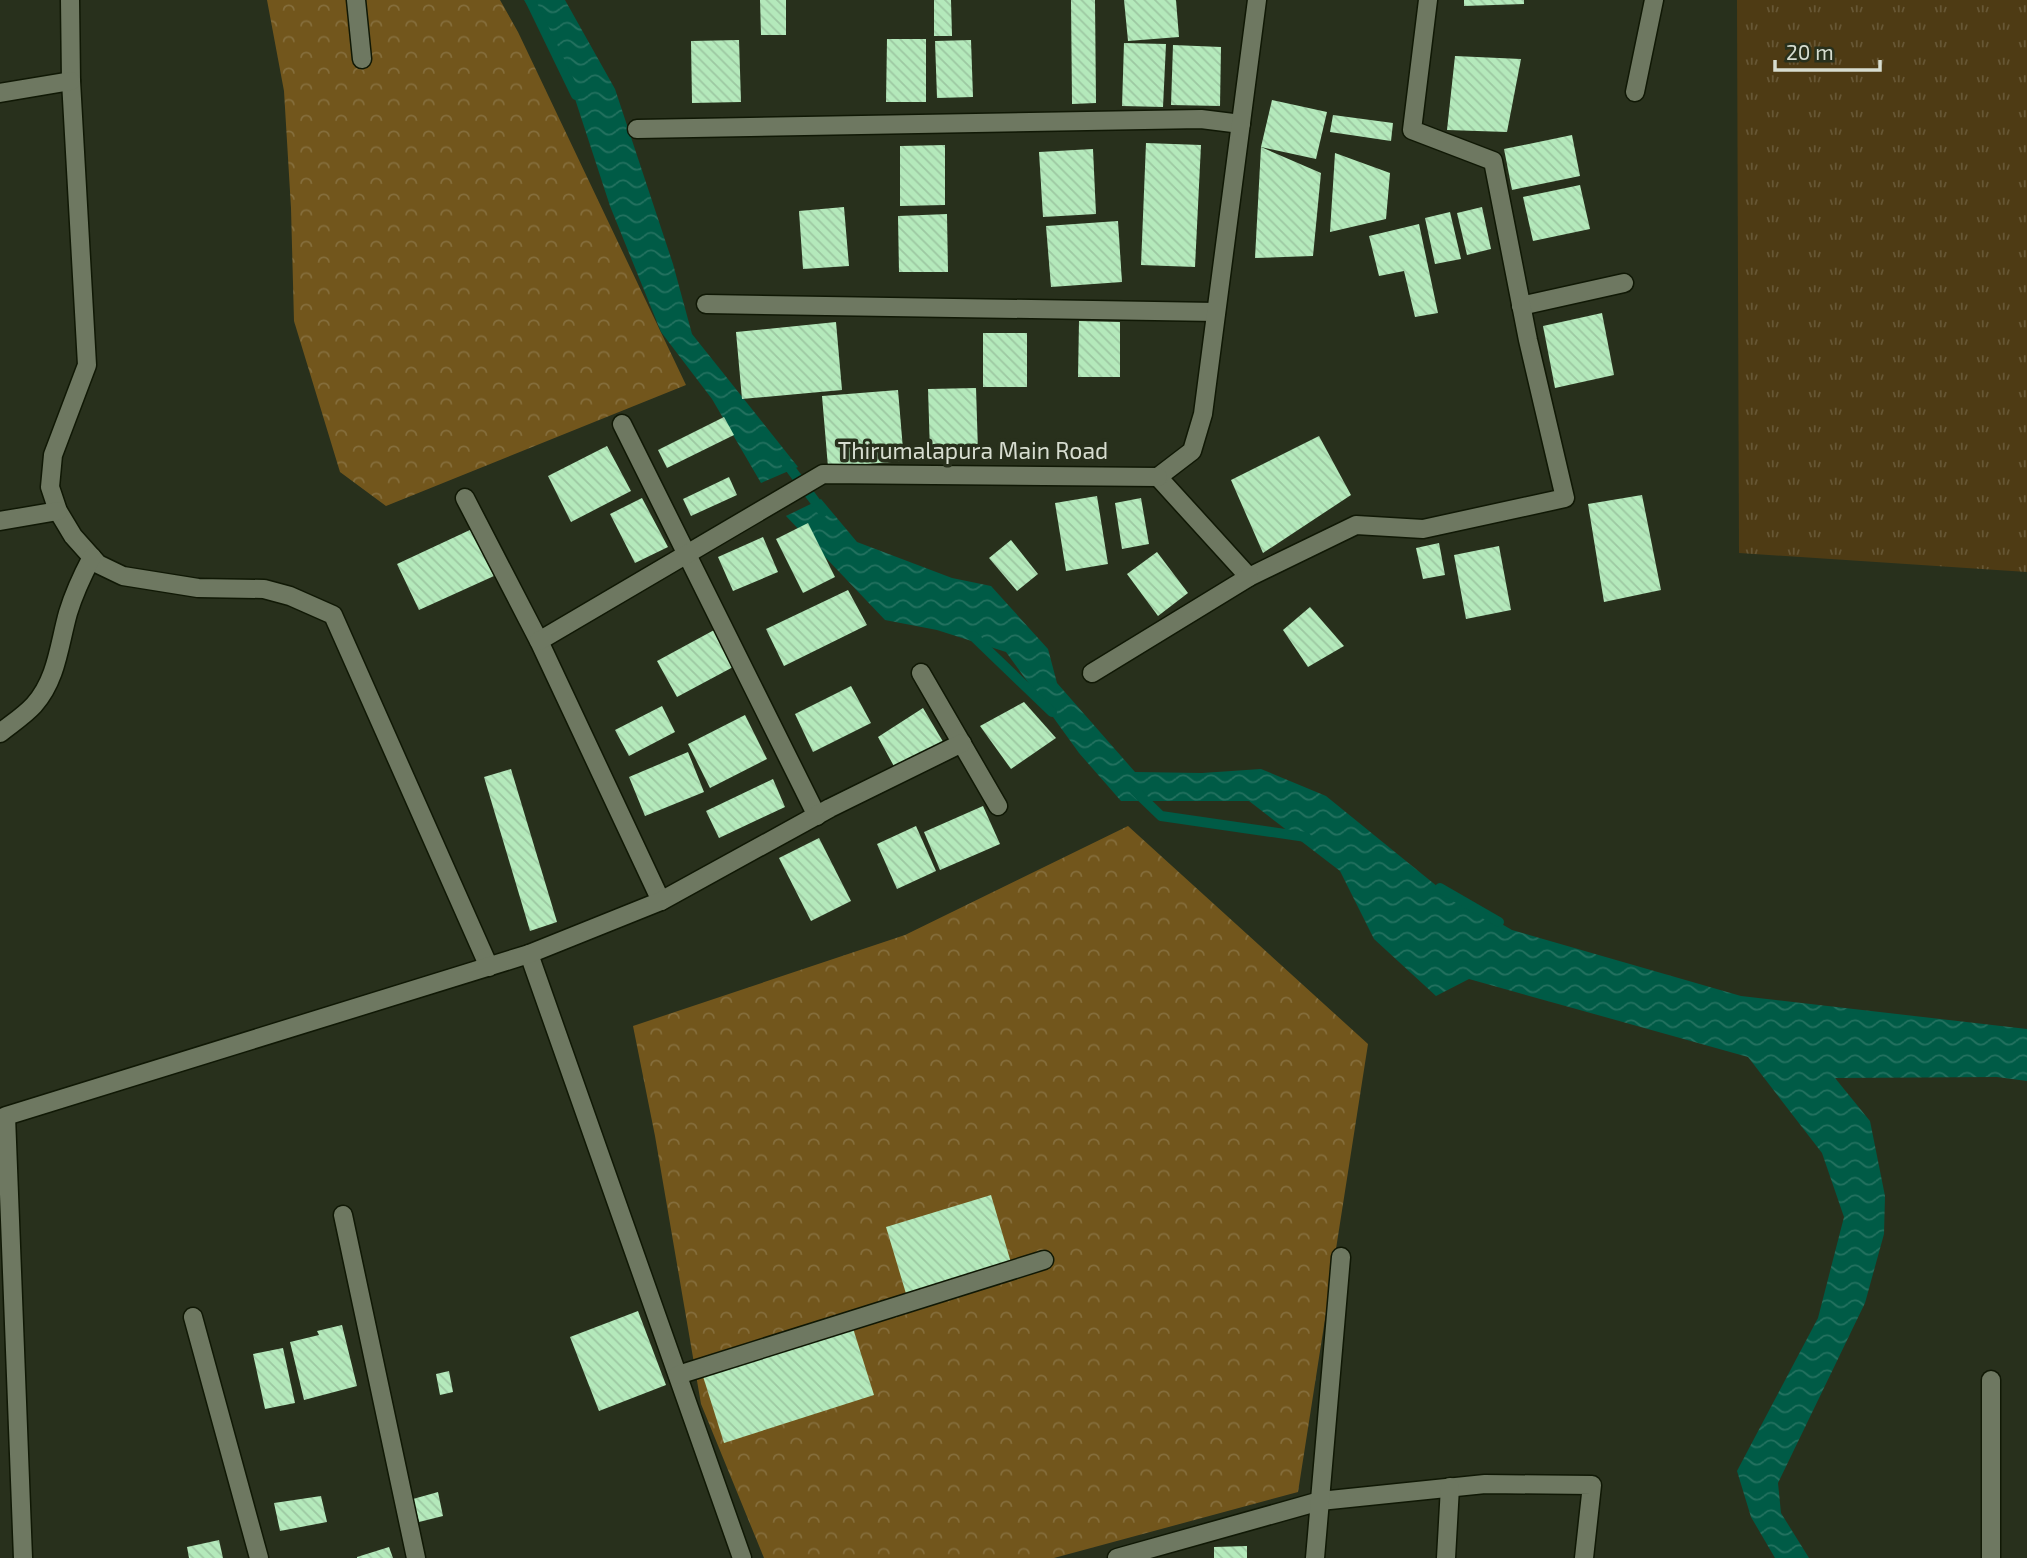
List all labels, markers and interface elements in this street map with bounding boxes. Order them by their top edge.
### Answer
scale bar [1775,28,1880,72]
text: 20 m [1786,39,1834,64]
street label: Thirumalapura Main Road [838,436,1108,464]

